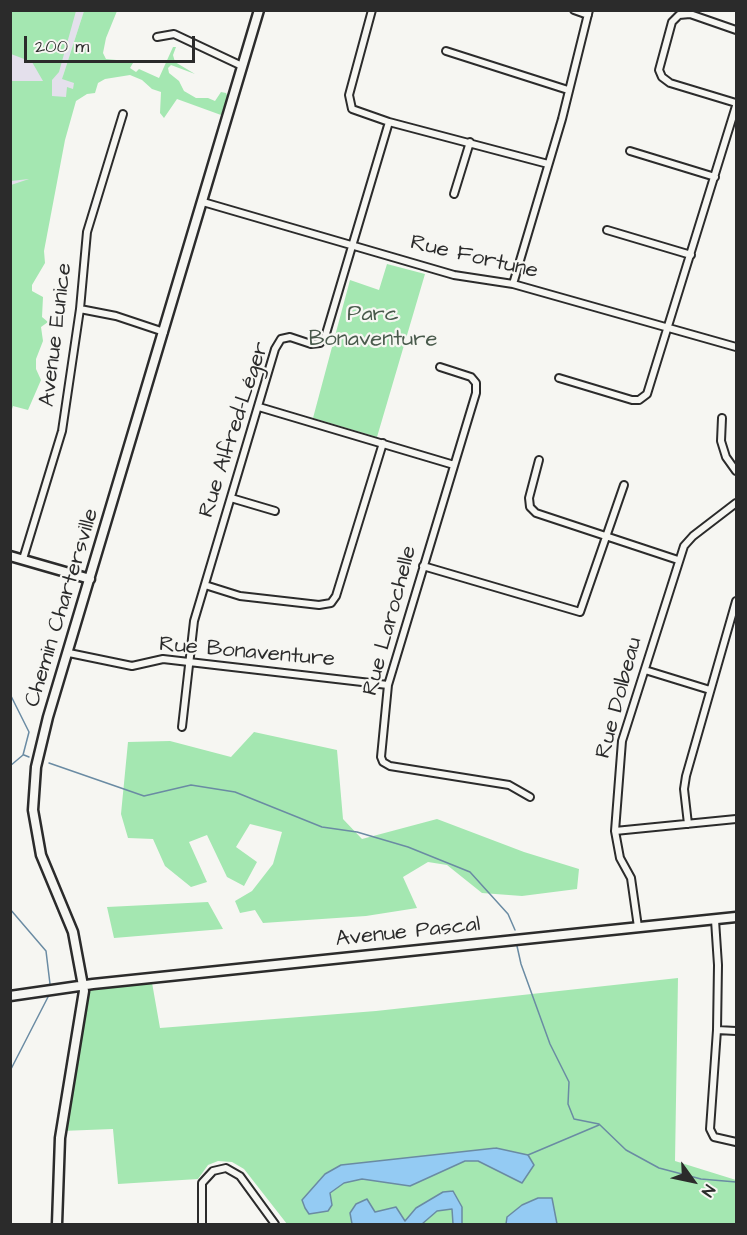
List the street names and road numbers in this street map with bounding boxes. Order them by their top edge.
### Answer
street label: Rue Fortune [408,230,540,286]
street label: Avenue Eunice [35,262,79,408]
street label: Rue Alfred-Léger [194,339,276,521]
street label: Chemin Chartersville [20,506,106,710]
street label: Rue Larochelle [358,543,424,699]
street label: Rue Bonaventure [158,632,336,674]
street label: Rue Dolbeau [591,635,649,761]
street label: Avenue Pascal [334,912,482,954]

